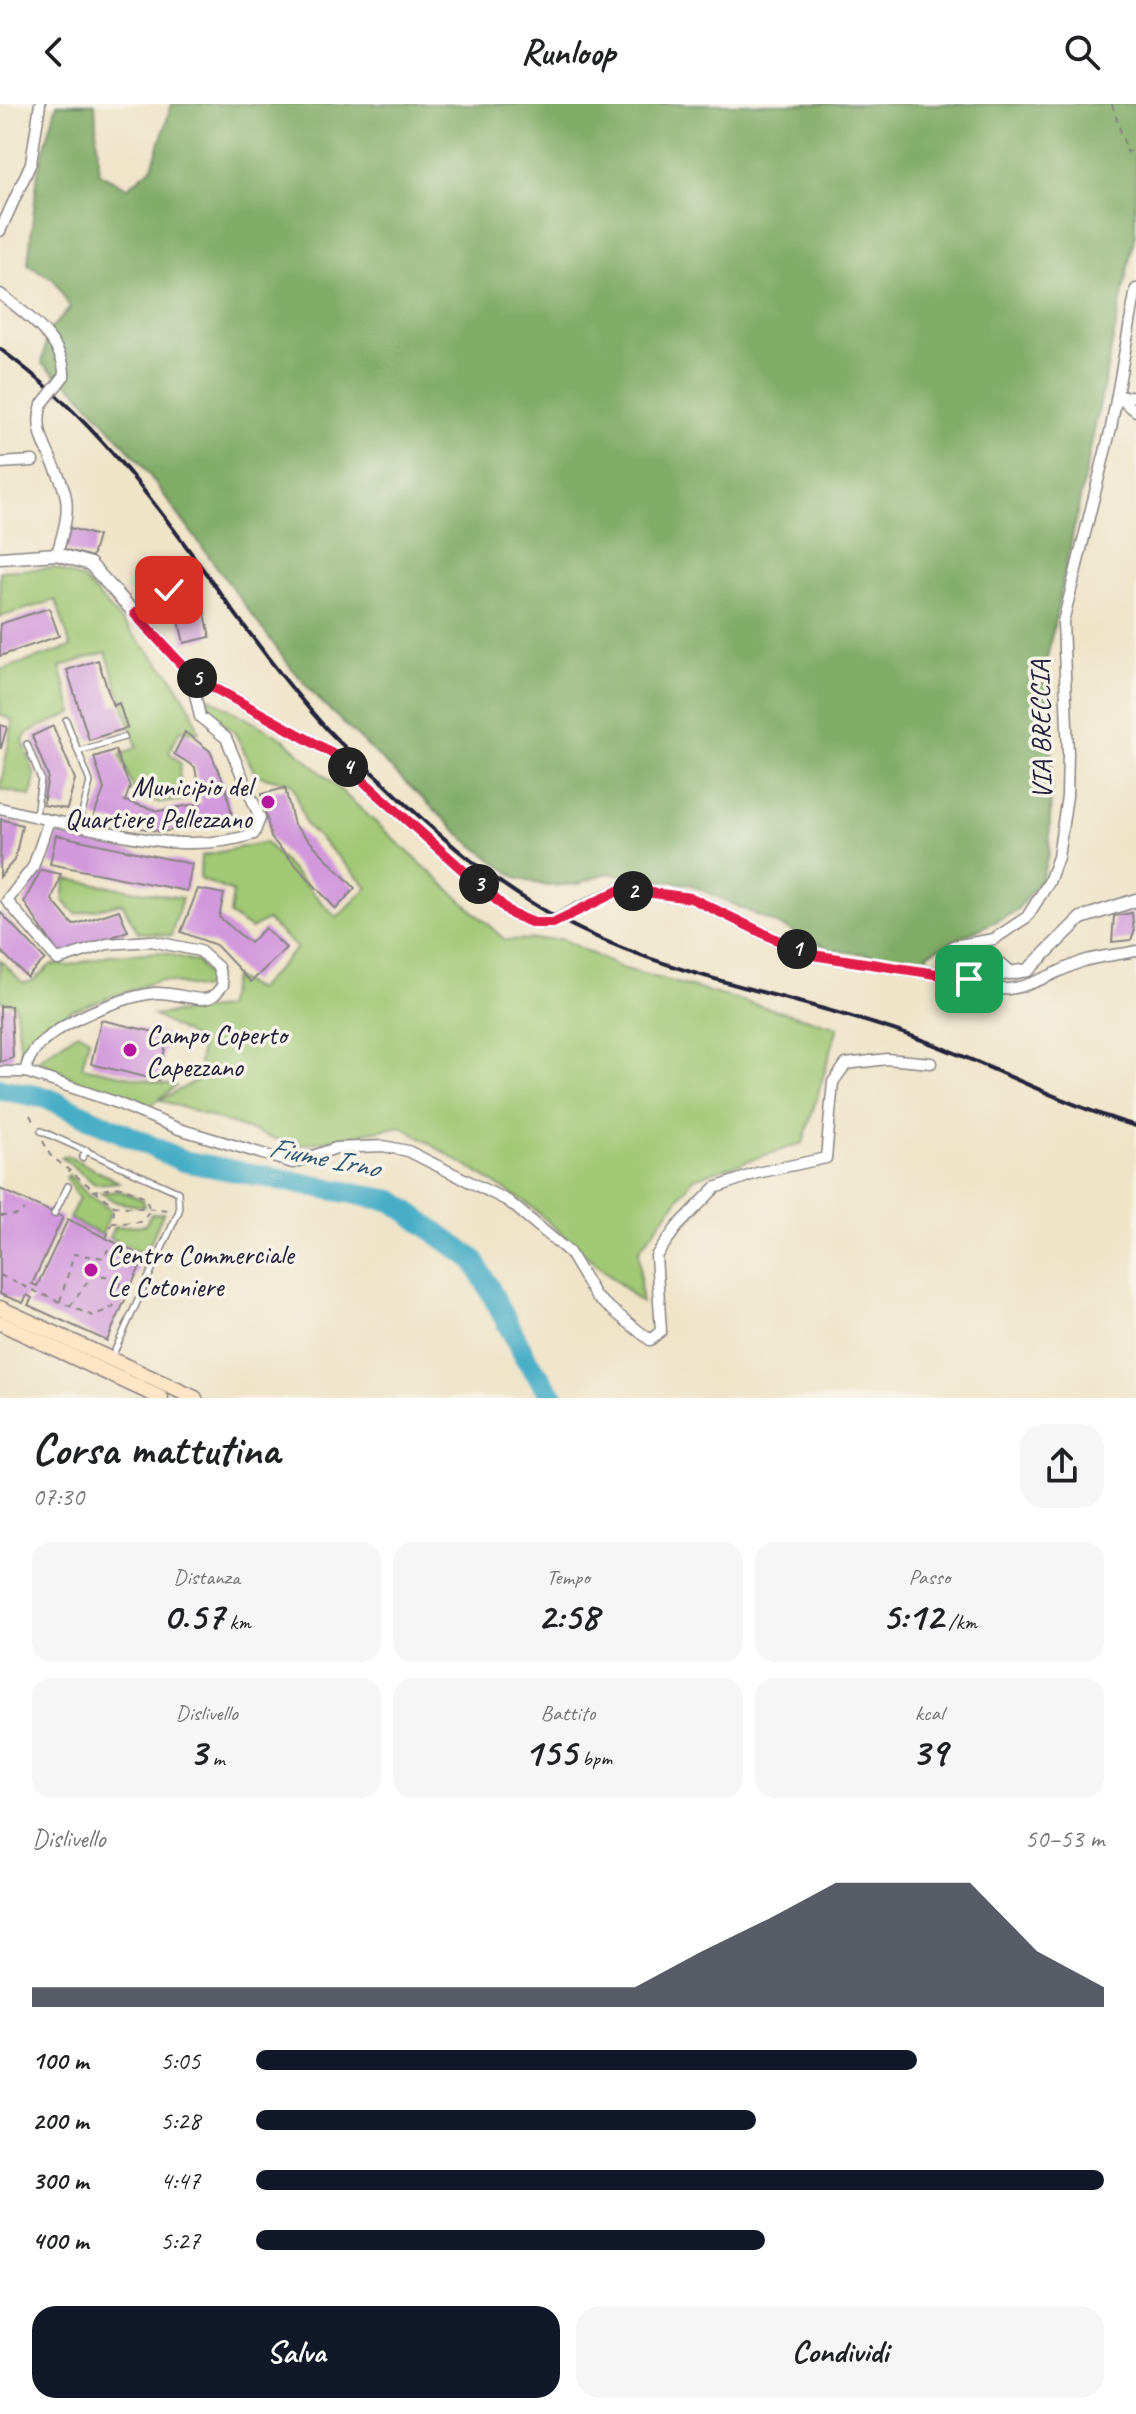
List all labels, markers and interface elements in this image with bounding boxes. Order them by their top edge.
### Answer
text: Runloop [521,29,615,75]
icon: back [32,30,76,74]
icon: search [1060,30,1104,74]
pin [135,556,203,624]
icon: check [147,568,191,612]
pin: 5 [177,658,217,698]
street label: VIA BRECCIA [1022,659,1059,800]
text: 5 [192,664,202,692]
pin: 4 [328,747,368,787]
text: 4 [343,753,353,781]
place label: Municipio del Quartiere Pellezzano [65,769,257,836]
marker: Municipio del Quartiere Pellezzano [259,793,277,811]
pin: 3 [459,864,499,904]
text: 3 [474,870,484,898]
pin: 2 [613,871,653,911]
text: 2 [628,877,638,905]
pin: 1 [777,929,817,969]
text: 1 [792,935,802,963]
pin [935,945,1003,1013]
icon: arrive [947,957,991,1001]
place label: Campo Coperto Capezzano [146,1017,290,1084]
marker: Campo Coperto Capezzano [121,1041,139,1059]
water label: Fiume Irno [266,1128,387,1187]
place label: Centro Commerciale Le Cotoniere [107,1237,295,1304]
marker: Centro Commerciale Le Cotoniere [82,1261,100,1279]
text: Corsa mattutina [32,1422,280,1477]
button: share [1020,1424,1104,1508]
text: 07:30 [32,1480,84,1513]
text: Distanza [173,1563,240,1591]
text: Tempo [546,1563,590,1591]
text: Passo [908,1563,950,1591]
text: 0.57 [163,1591,224,1641]
text: 2:58 [537,1591,599,1641]
text: 5:12 [882,1591,943,1641]
text: km [224,1608,251,1636]
text: /km [943,1608,977,1636]
text: Dislivello [176,1699,238,1727]
text: Battito [541,1699,595,1727]
text: kcal [915,1699,944,1727]
text: 3 [189,1727,207,1777]
text: 155 [524,1727,577,1777]
text: 39 [912,1727,947,1777]
text: m [207,1744,224,1772]
text: bpm [577,1744,612,1772]
text: Dislivello [32,1822,105,1855]
text: 50–53 m [1025,1822,1104,1855]
text: 100 m [32,2044,88,2077]
text: 5:05 [160,2044,200,2077]
text: 200 m [32,2104,88,2137]
text: 5:28 [160,2104,200,2137]
text: 300 m [32,2164,88,2197]
text: 4:47 [160,2164,200,2197]
text: 400 m [32,2224,88,2257]
text: 5:27 [160,2224,200,2257]
button: Salva [32,2306,560,2398]
button: Condividi [576,2306,1104,2398]

